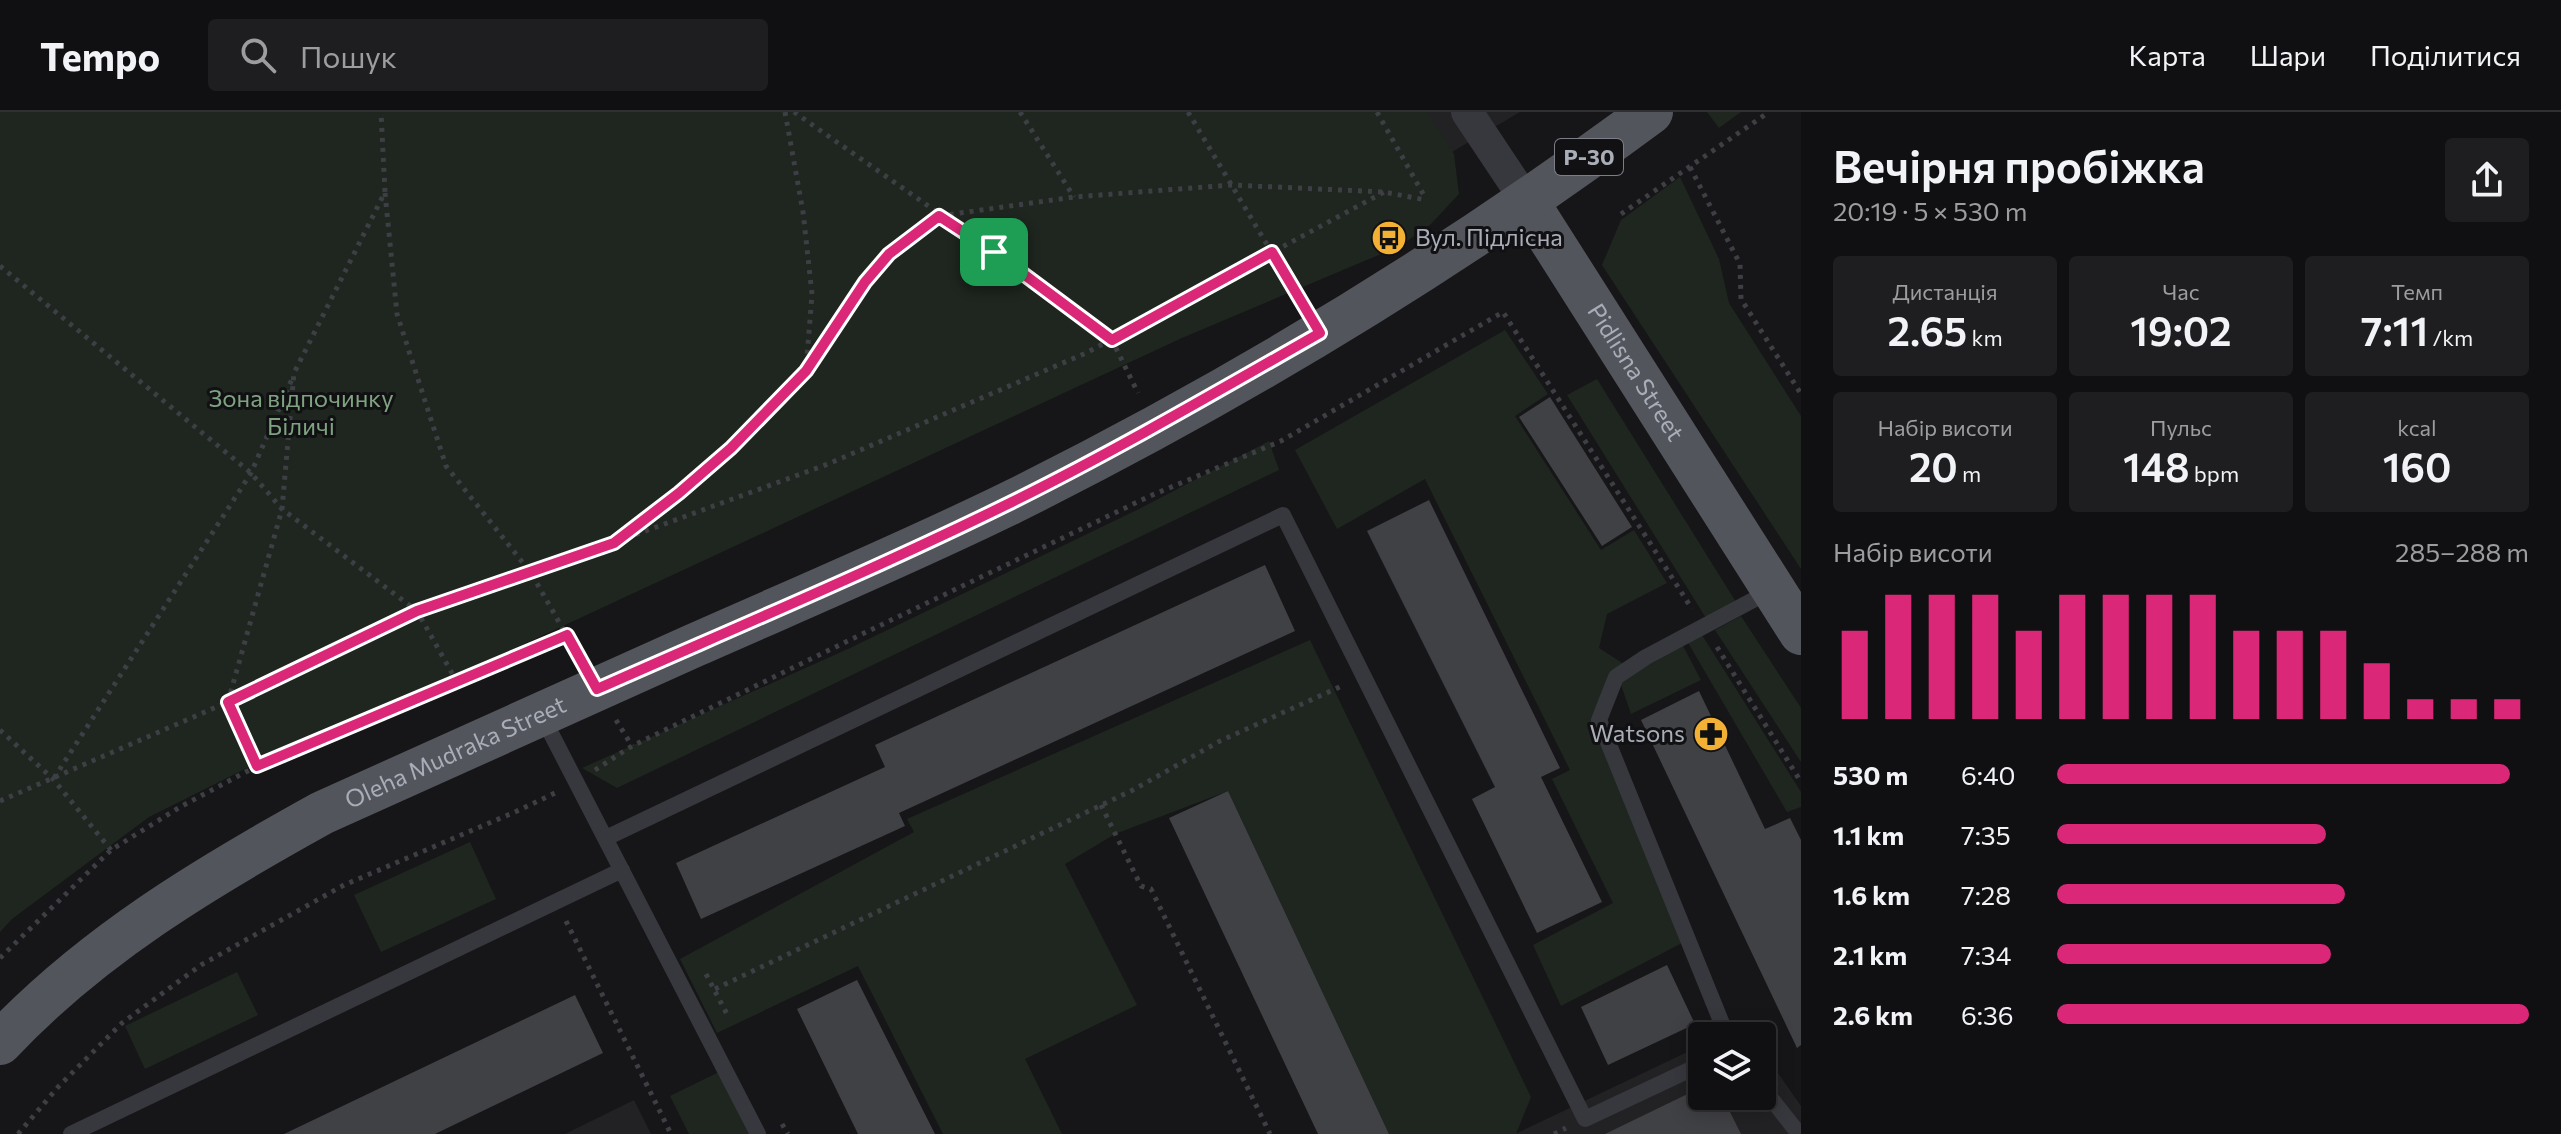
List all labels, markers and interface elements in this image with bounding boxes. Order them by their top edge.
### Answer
search box [208,19,768,91]
text: Tempo [40,32,160,79]
icon: search [236,33,280,77]
text: Пошук [300,37,397,74]
text: Карта [2129,38,2206,72]
text: Шари [2250,38,2326,72]
text: Поділитися [2370,38,2521,72]
text: Вечірня пробіжка [1833,138,2205,192]
button: share [2445,138,2529,222]
road number: Р-30 [1555,139,1623,175]
text: 20:19 · 5 × 530 m [1833,195,2027,226]
pin [960,218,1028,286]
bus stop icon: Вул. Підлісна [1370,219,1408,257]
place label: Вул. Підлісна [1415,222,1563,251]
icon: arrive [972,230,1016,274]
text: Дистанція [1892,278,1998,305]
text: Час [2162,278,2200,305]
text: Темп [2391,278,2443,305]
street label: Pidlisna Street [1582,298,1691,446]
text: 2.65 [1887,305,1967,354]
text: 19:02 [2130,305,2232,354]
text: 7:11 [2361,305,2428,354]
text: km [1967,324,2003,351]
text: /km [2428,324,2473,351]
park label: Зона відпочинку Біличі [208,383,394,440]
text: Набір висоти [1877,414,2013,441]
text: Пульс [2150,414,2212,441]
text: kcal [2397,414,2437,441]
text: 20 [1909,441,1958,490]
text: 148 [2123,441,2190,490]
text: 160 [2383,441,2451,490]
text: m [1958,460,1981,487]
text: bpm [2190,460,2239,487]
text: Набір висоти [1833,536,1993,567]
text: 285–288 m [2395,536,2529,567]
street label: Oleha Mudraka Street [340,689,570,814]
pharmacy icon: Watsons [1692,715,1730,753]
place label: Watsons [1589,718,1685,747]
text: 530 m [1833,759,1908,790]
text: 6:40 [1961,759,2015,790]
text: 1.1 km [1833,819,1904,850]
text: 7:35 [1961,819,2011,850]
text: 1.6 km [1833,879,1910,910]
text: 7:28 [1961,879,2011,910]
text: 2.1 km [1833,939,1907,970]
text: 7:34 [1961,939,2011,970]
text: 2.6 km [1833,999,1913,1030]
text: 6:36 [1961,999,2014,1030]
map controls [1688,1022,1776,1110]
button: layers [1688,1022,1776,1110]

